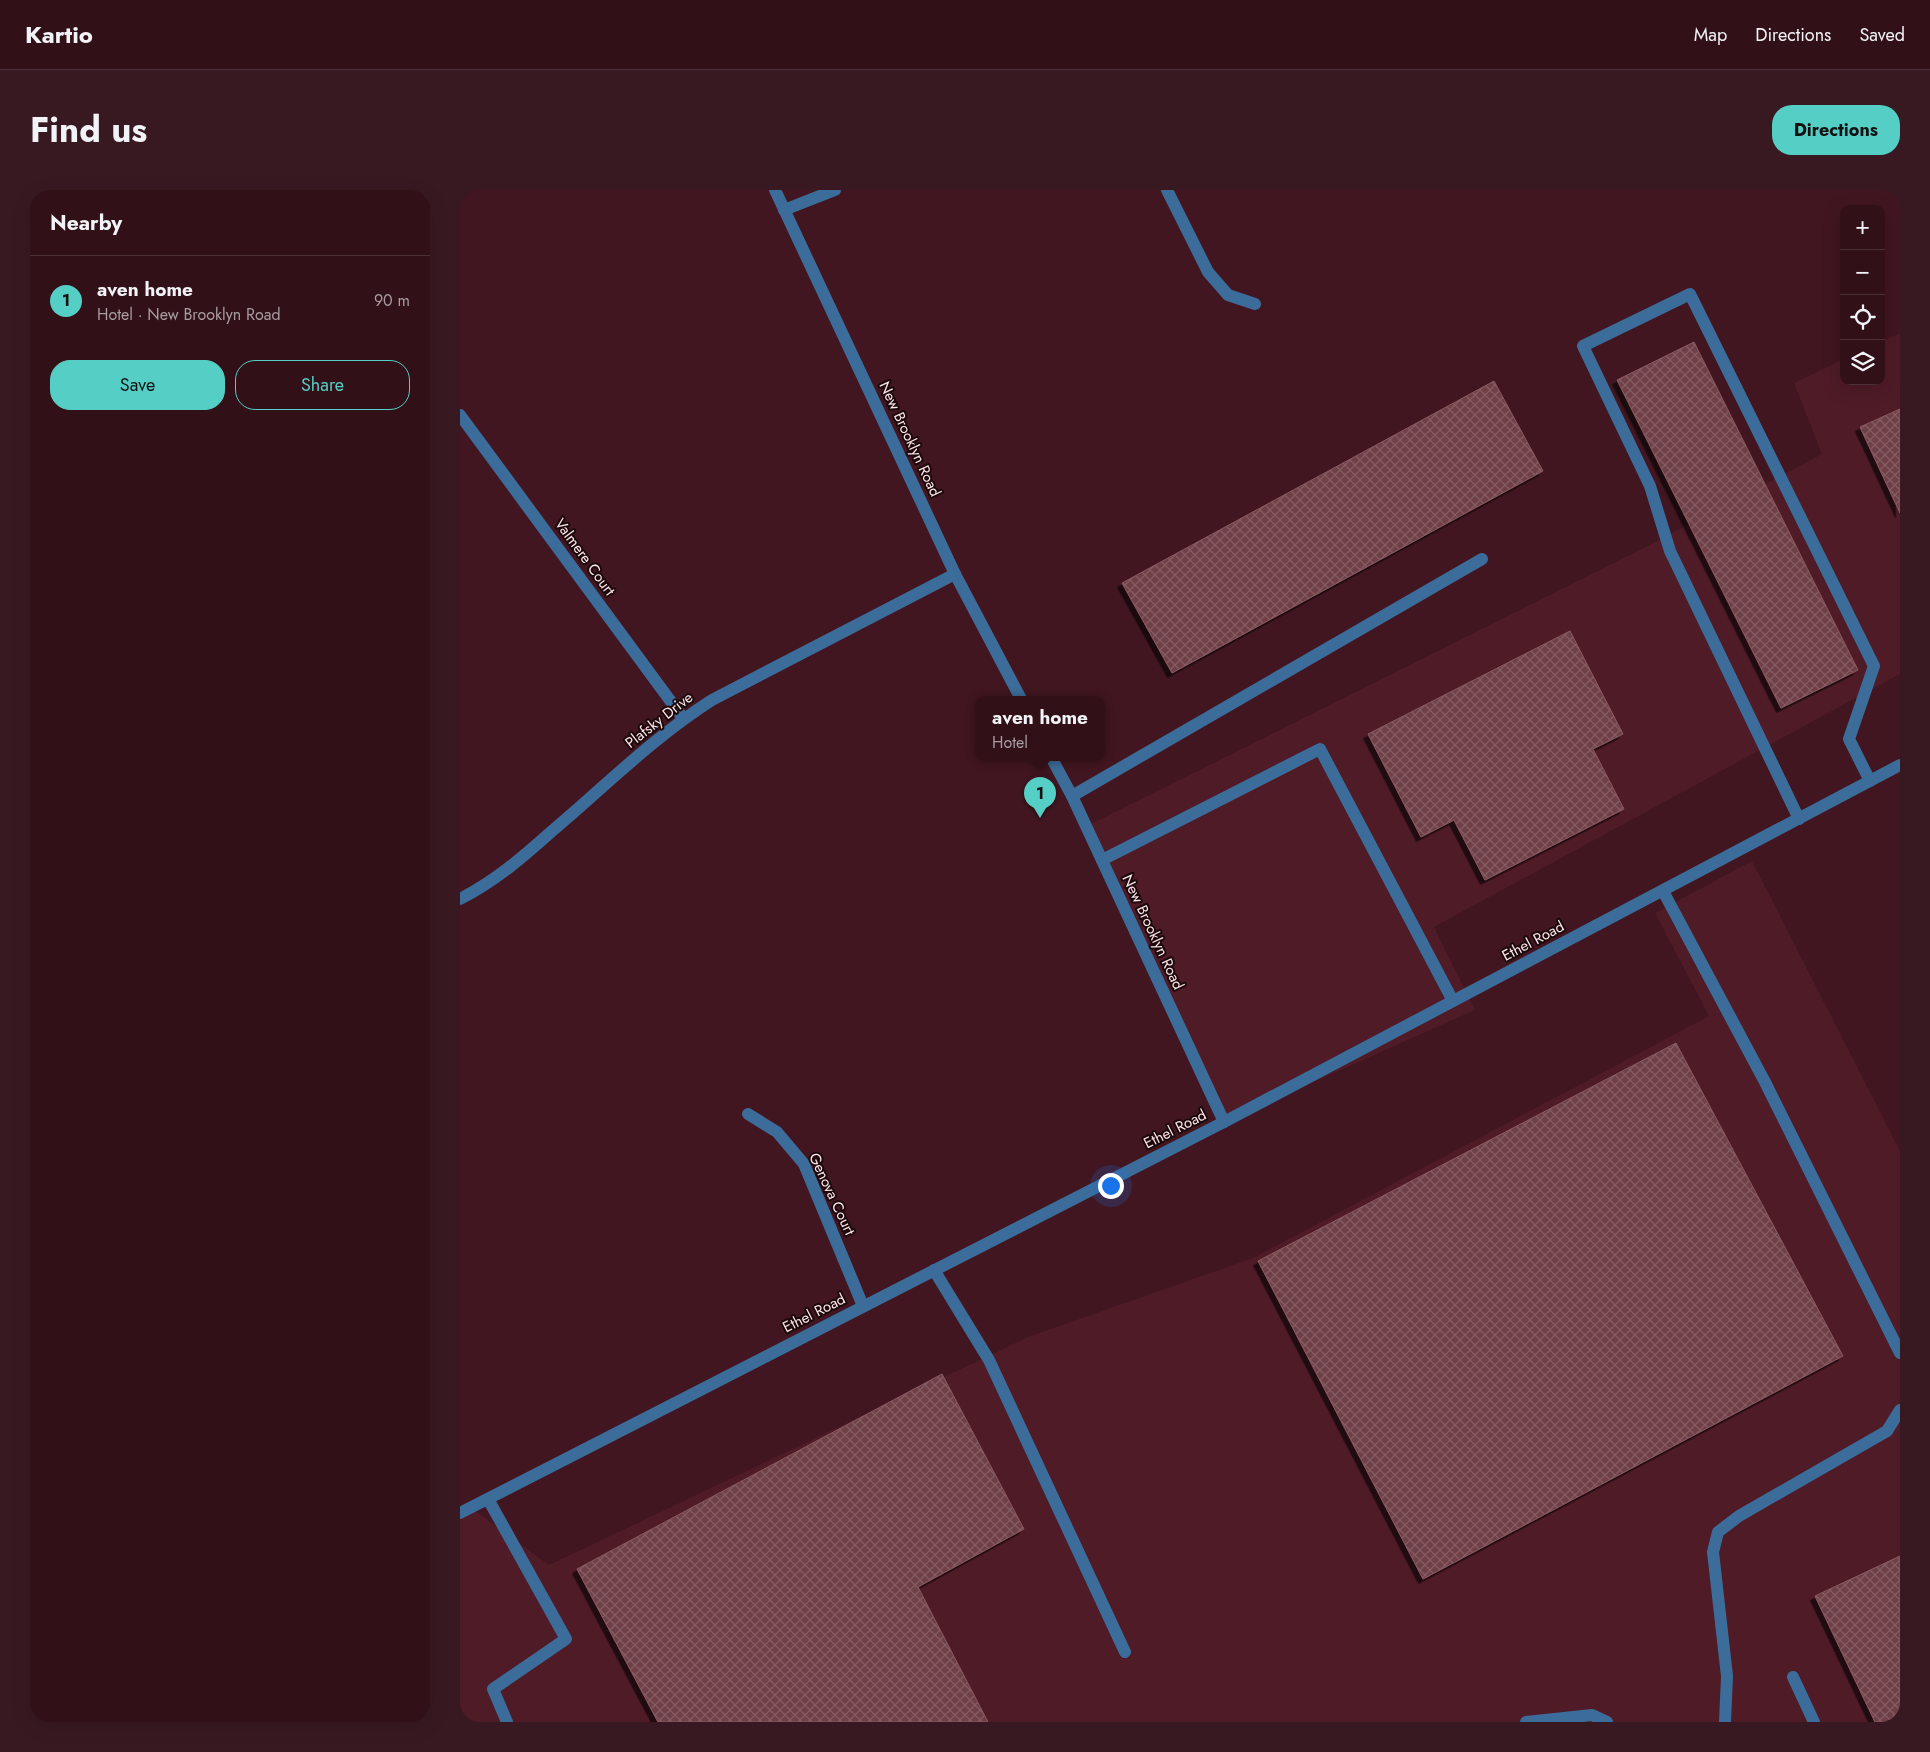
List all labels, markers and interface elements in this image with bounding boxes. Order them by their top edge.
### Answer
text: Kartio [25,17,93,52]
text: Map [1694,22,1727,48]
text: Directions [1755,22,1831,48]
text: Saved [1859,22,1905,48]
text: Find us [30,105,147,155]
button: Directions [1772,105,1900,155]
map controls [1840,205,1885,385]
button: + [1840,205,1885,250]
text: Nearby [50,208,122,238]
button: − [1840,250,1885,295]
text: aven home [97,276,193,303]
text: 1 [62,289,70,312]
text: 90 m [374,289,410,312]
button: locate [1840,295,1885,340]
text: Hotel · New Brooklyn Road [97,303,281,326]
button: layers [1840,340,1885,385]
button: Save [50,360,225,410]
button: Share [235,360,410,410]
street label: New Brooklyn Road [874,378,946,500]
street label: Valmere Court [549,514,621,600]
street label: Plafsky Drive [621,686,698,753]
popup [975,696,1105,761]
text: aven home [992,704,1088,731]
text: Hotel [992,731,1028,754]
pin: 1 [1024,777,1056,818]
street label: New Brooklyn Road [1117,871,1189,993]
street label: Ethel Road [1498,915,1568,967]
street label: Ethel Road [1140,1104,1210,1154]
street label: Genova Court [803,1149,861,1239]
your location [1098,1173,1124,1199]
street label: Ethel Road [779,1288,849,1338]

